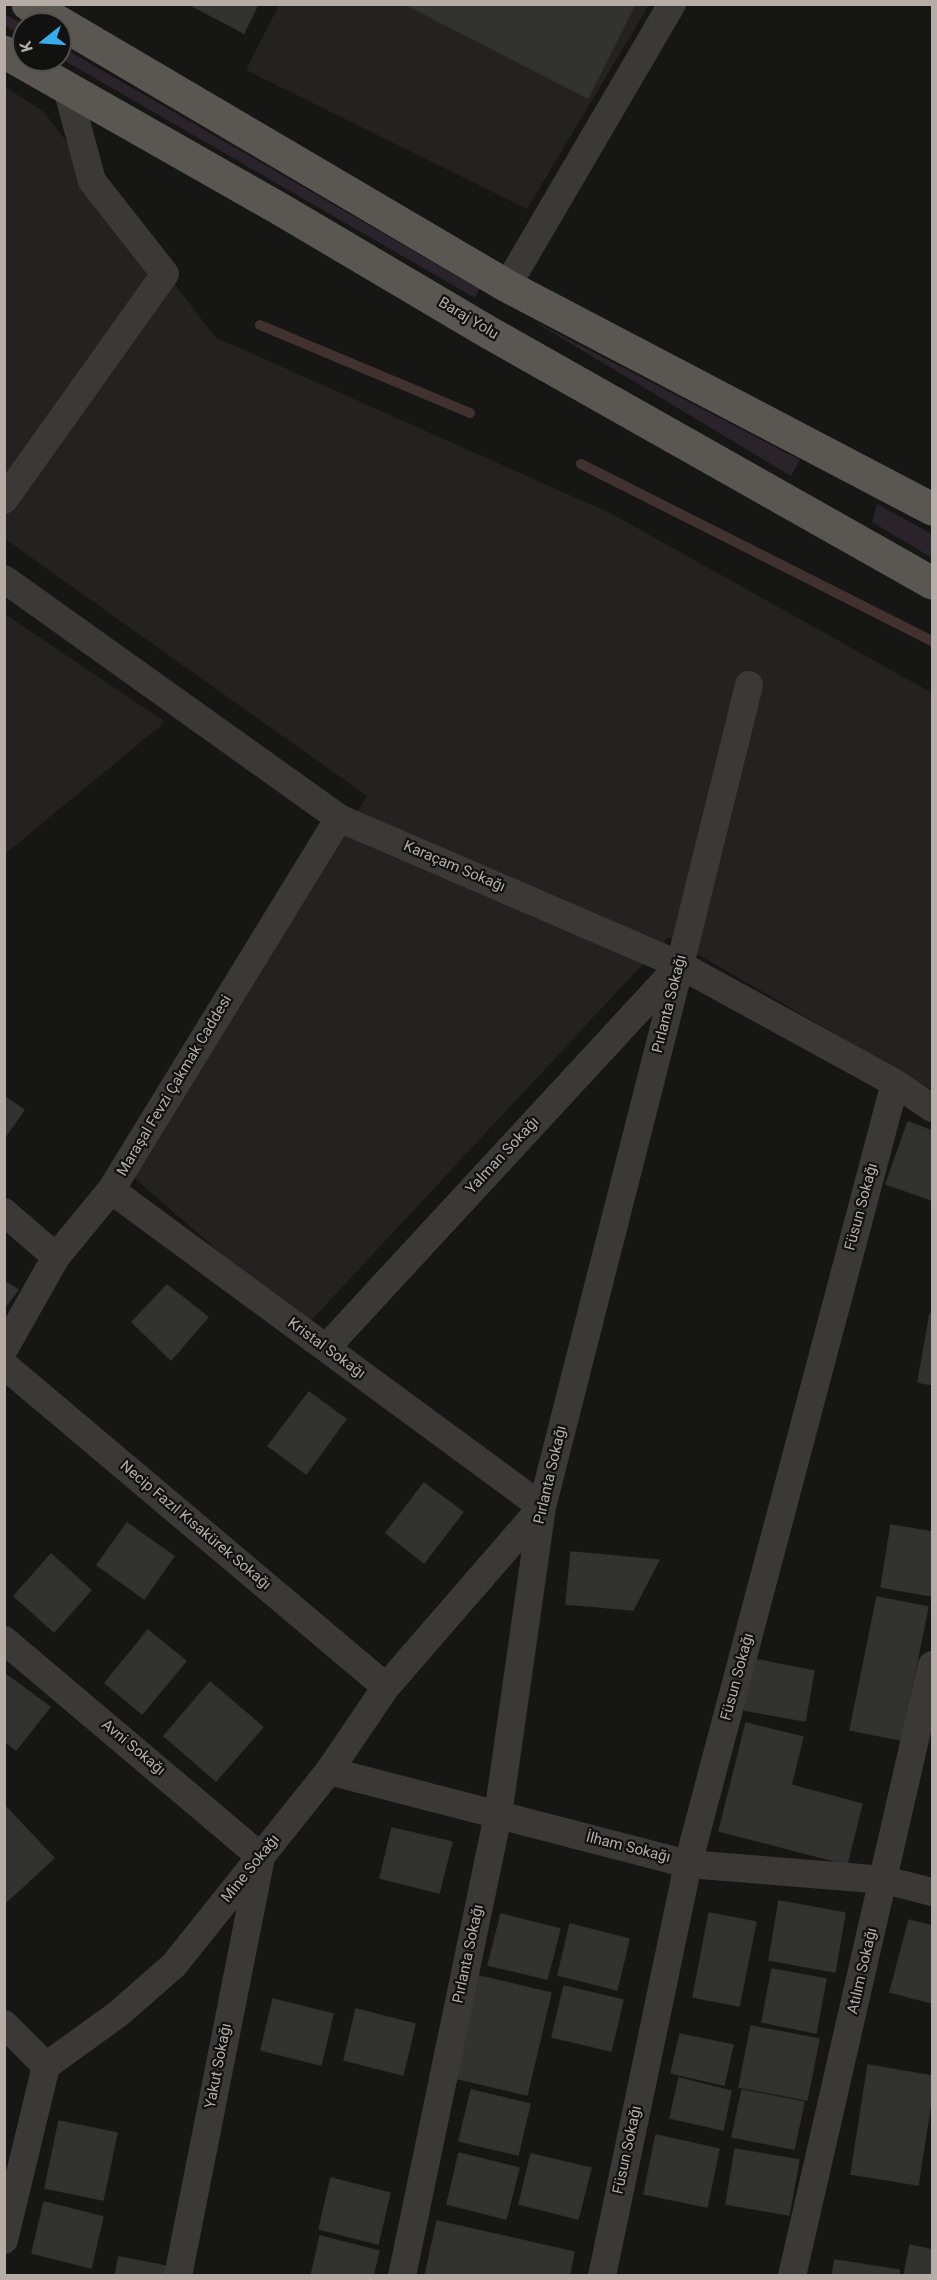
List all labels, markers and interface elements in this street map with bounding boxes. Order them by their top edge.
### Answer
north arrow [12,12,72,72]
text: K [16,39,37,54]
street label: Baraj Yolu [435,294,501,344]
street label: Karaçam Sokağı [400,837,508,897]
street label: Pırlanta Sokağı [649,953,691,1055]
street label: Maraşal Fevzi Çakmak Caddesi [114,992,236,1180]
street label: Yalman Sokağı [463,1114,543,1198]
street label: Füsun Sokağı [842,1161,882,1253]
street label: Kristal Sokağı [284,1315,368,1383]
street label: Pırlanta Sokağı [531,1424,571,1526]
street label: Necip Fazıl Kısakürek Sokağı [116,1458,274,1594]
street label: Füsun Sokağı [718,1631,758,1723]
street label: Avni Sokağı [97,1716,169,1780]
street label: İlham Sokağı [584,1829,672,1867]
street label: Mine Sokağı [218,1831,284,1907]
street label: Pırlanta Sokağı [450,1903,488,2005]
street label: Atılım Sokağı [844,1926,882,2016]
street label: Yakut Sokağı [202,2022,236,2110]
street label: Füsun Sokağı [610,2104,646,2196]

